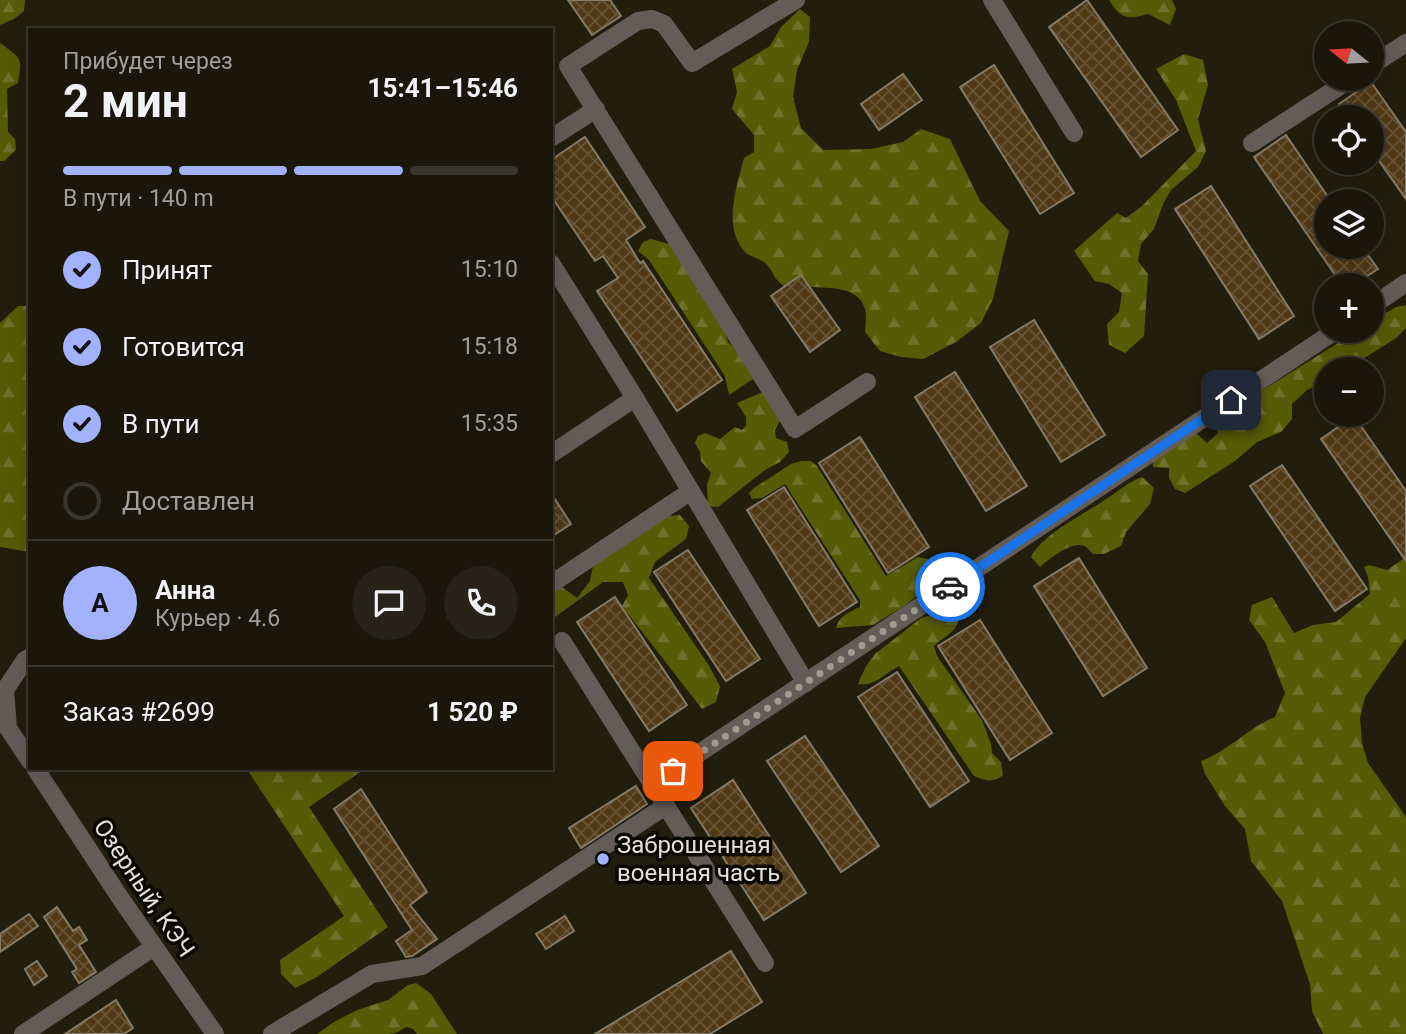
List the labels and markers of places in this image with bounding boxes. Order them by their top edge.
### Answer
pin [1201,370,1261,430]
pin [643,741,703,801]
place label: Заброшенная военная часть [617,831,780,887]
marker: Заброшенная военная часть [595,851,611,867]

